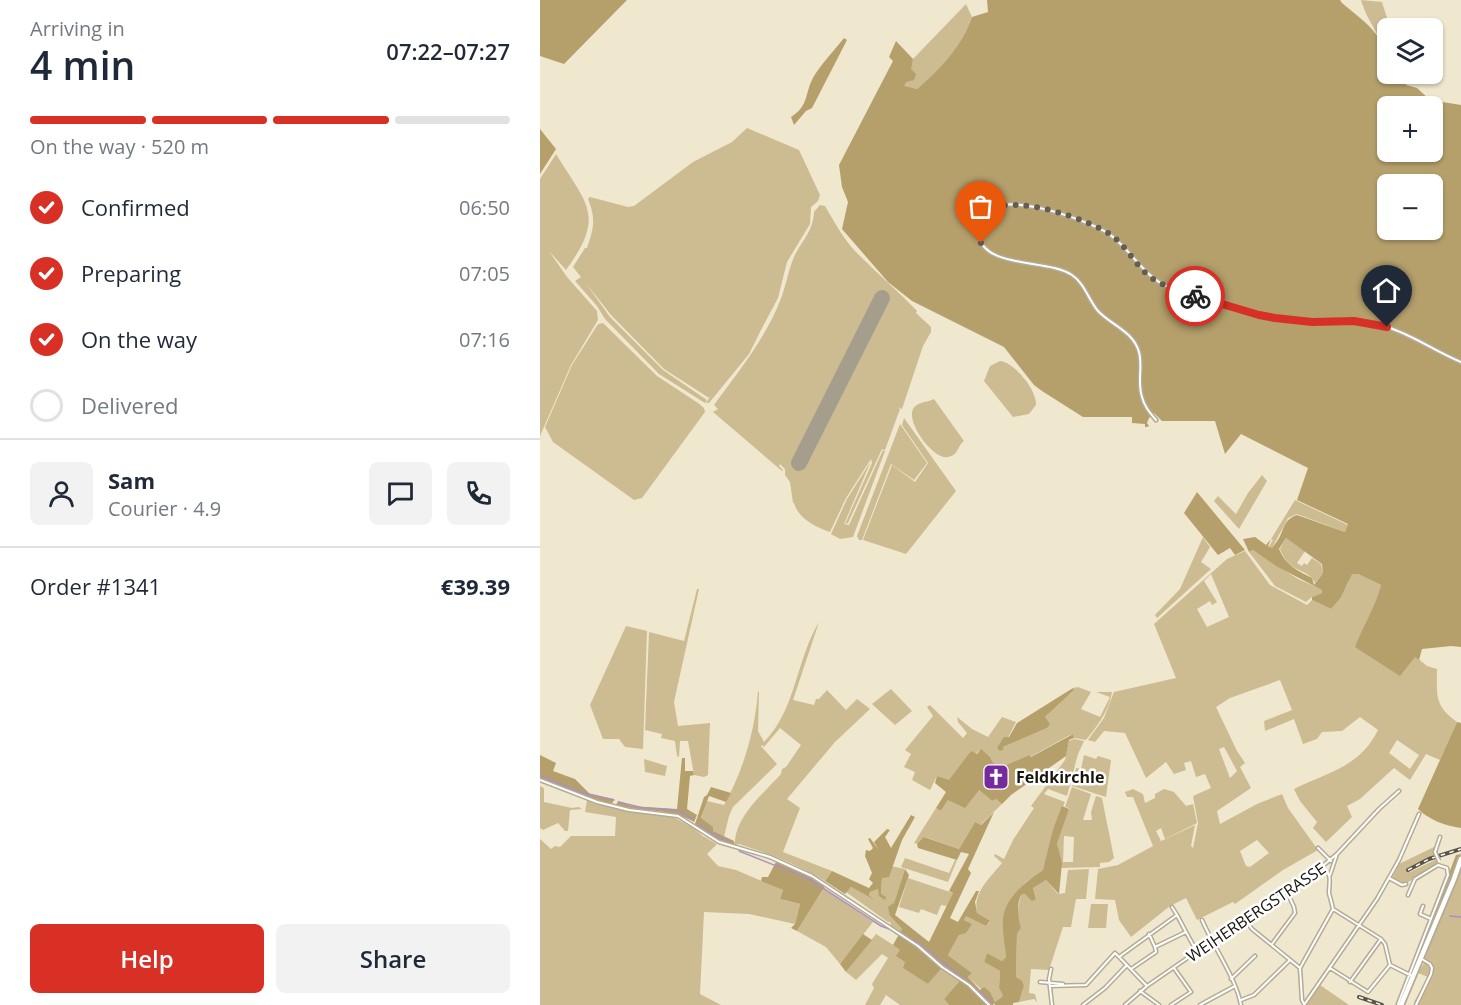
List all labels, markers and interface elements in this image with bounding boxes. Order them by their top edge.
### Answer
text: Arriving in [30,15,125,42]
map controls [1377,18,1443,240]
button: layers [1377,18,1443,84]
text: 07:22–07:27 [386,36,510,66]
text: 4 min [30,38,135,91]
button: + [1377,96,1443,162]
text: On the way · 520 m [30,133,209,160]
button: − [1377,174,1443,240]
pin [955,181,1006,243]
icon: bag [964,190,997,223]
icon: check [30,191,63,224]
text: Confirmed [81,192,190,222]
text: 06:50 [459,194,510,221]
icon: check [30,257,63,290]
text: Preparing [81,258,181,288]
text: 07:05 [459,260,510,287]
pin [1361,265,1412,327]
courier [1165,266,1225,326]
icon: home [1370,274,1403,307]
icon: bike [1179,280,1212,313]
icon: check [30,323,63,356]
text: On the way [81,324,197,354]
text: 07:16 [459,326,510,353]
text: Delivered [81,390,179,420]
button: person [30,462,93,525]
button: chat [369,462,432,525]
button: phone [447,462,510,525]
text: Sam [108,465,155,495]
text: Courier · 4.9 [108,495,221,522]
text: Order #1341 [30,571,161,601]
text: €39.39 [441,571,510,601]
church icon: Feldkirchle [981,762,1011,792]
place label: Feldkirchle [1016,766,1104,788]
street label: WEIHERBERGSTRASSE [1182,857,1330,967]
button: Help [30,924,264,993]
button: Share [276,924,510,993]

